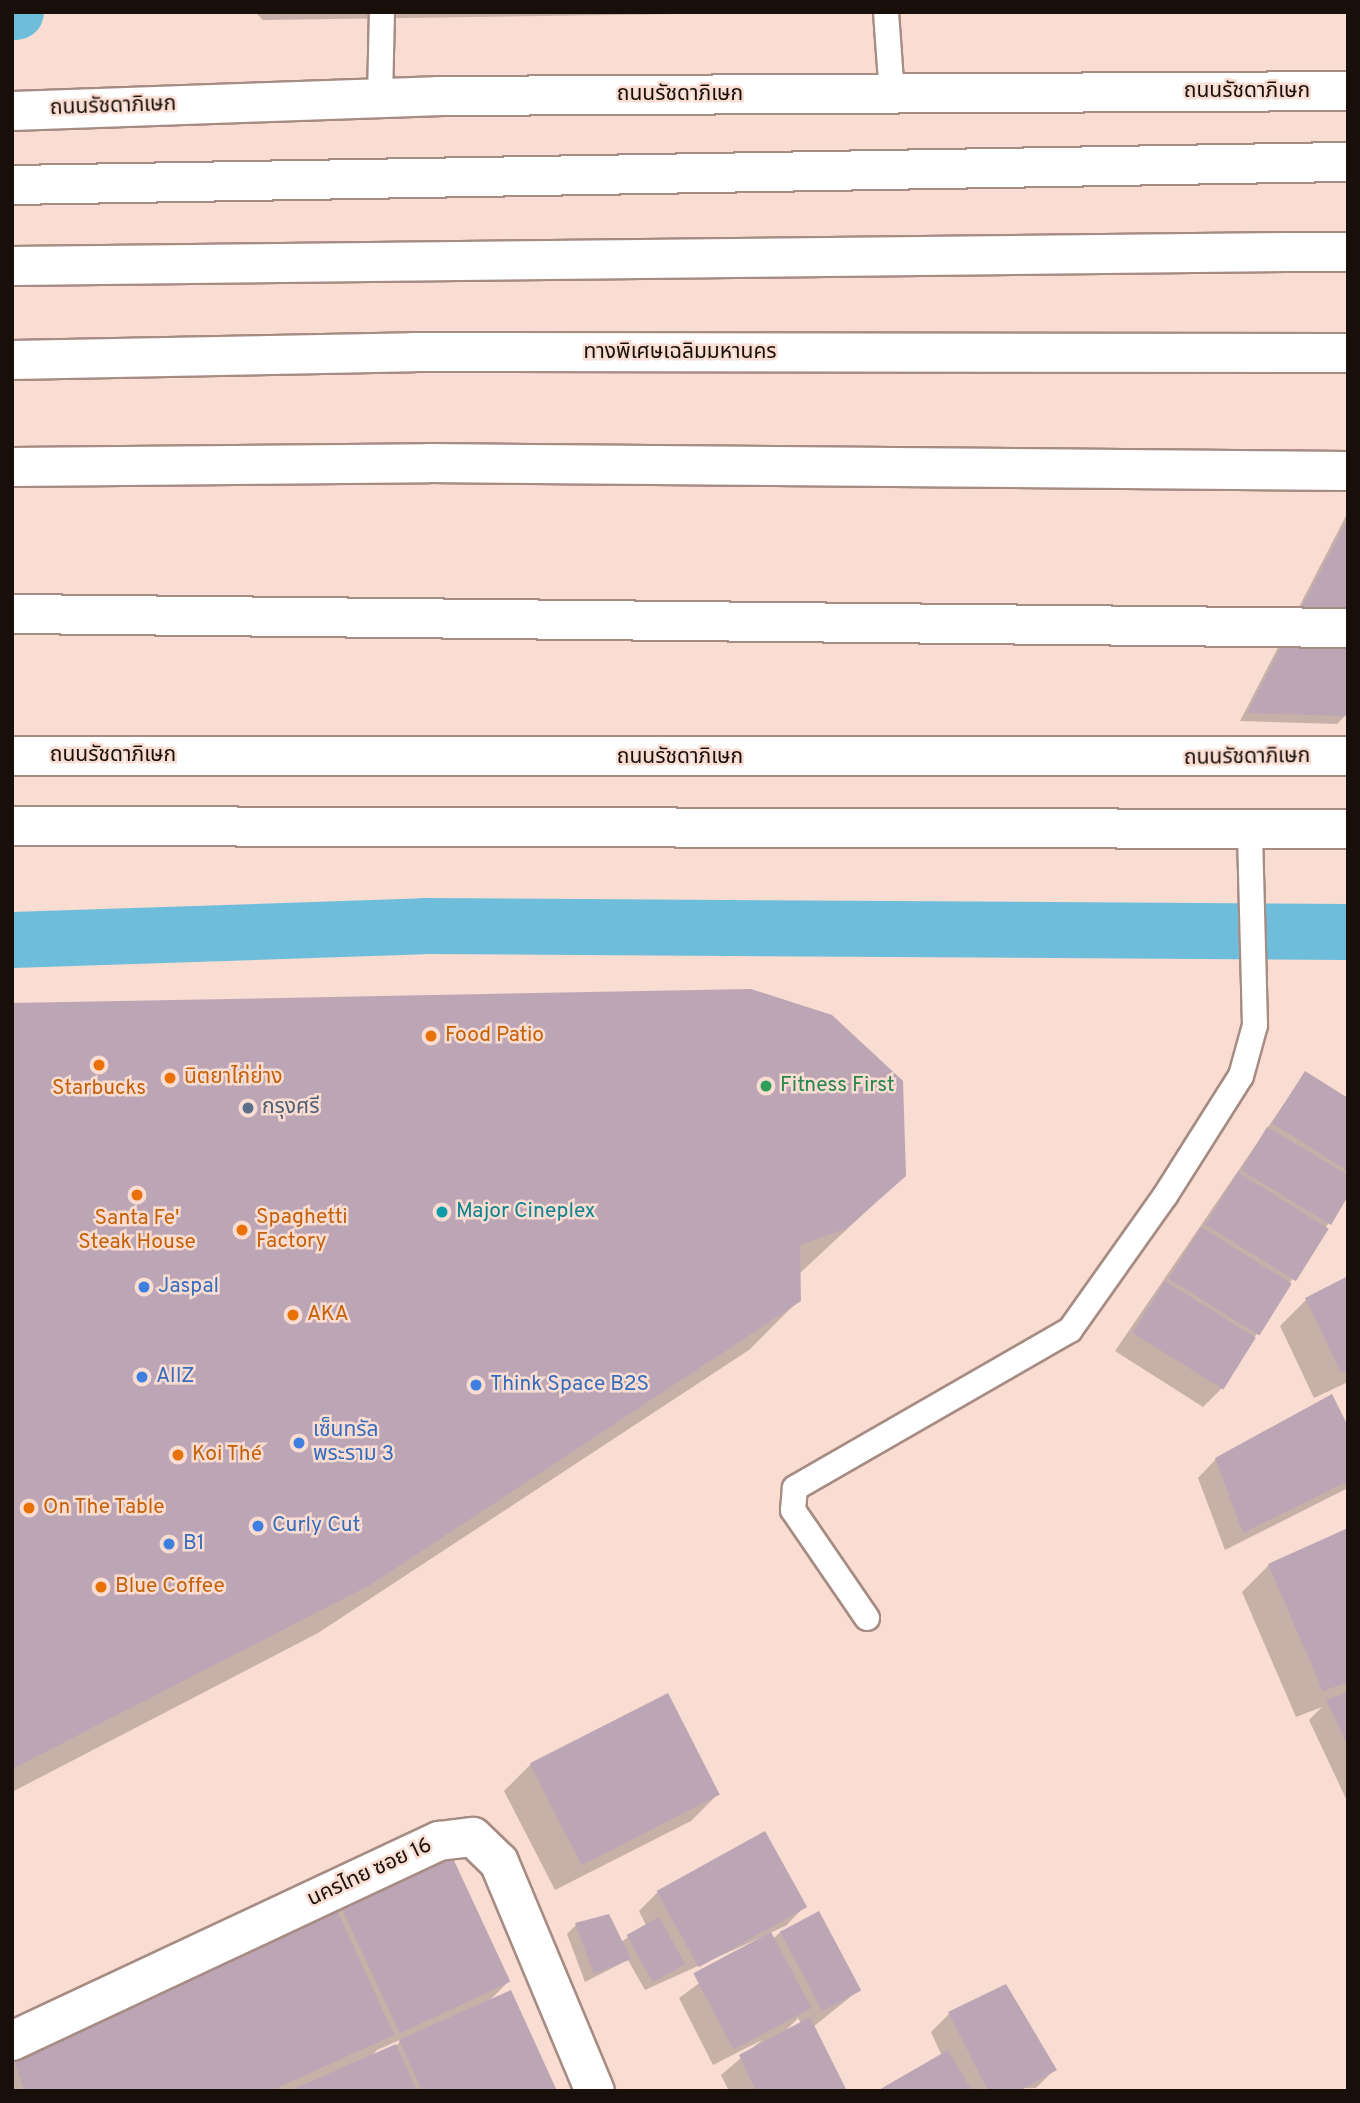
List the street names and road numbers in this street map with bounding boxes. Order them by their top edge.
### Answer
street label: ถนนรัชดาภิเษก [1184,79,1310,105]
street label: ถนนรัชดาภิเษก [617,82,743,108]
street label: ถนนรัชดาภิเษก [49,92,177,122]
street label: ทางพิเศษเฉลิมมหานคร [583,340,777,366]
street label: ถนนรัชดาภิเษก [50,743,176,769]
street label: ถนนรัชดาภิเษก [1184,744,1310,772]
street label: ถนนรัชดาภิเษก [617,745,743,771]
street label: นครไทย ซอย 16 [304,1833,436,1913]

